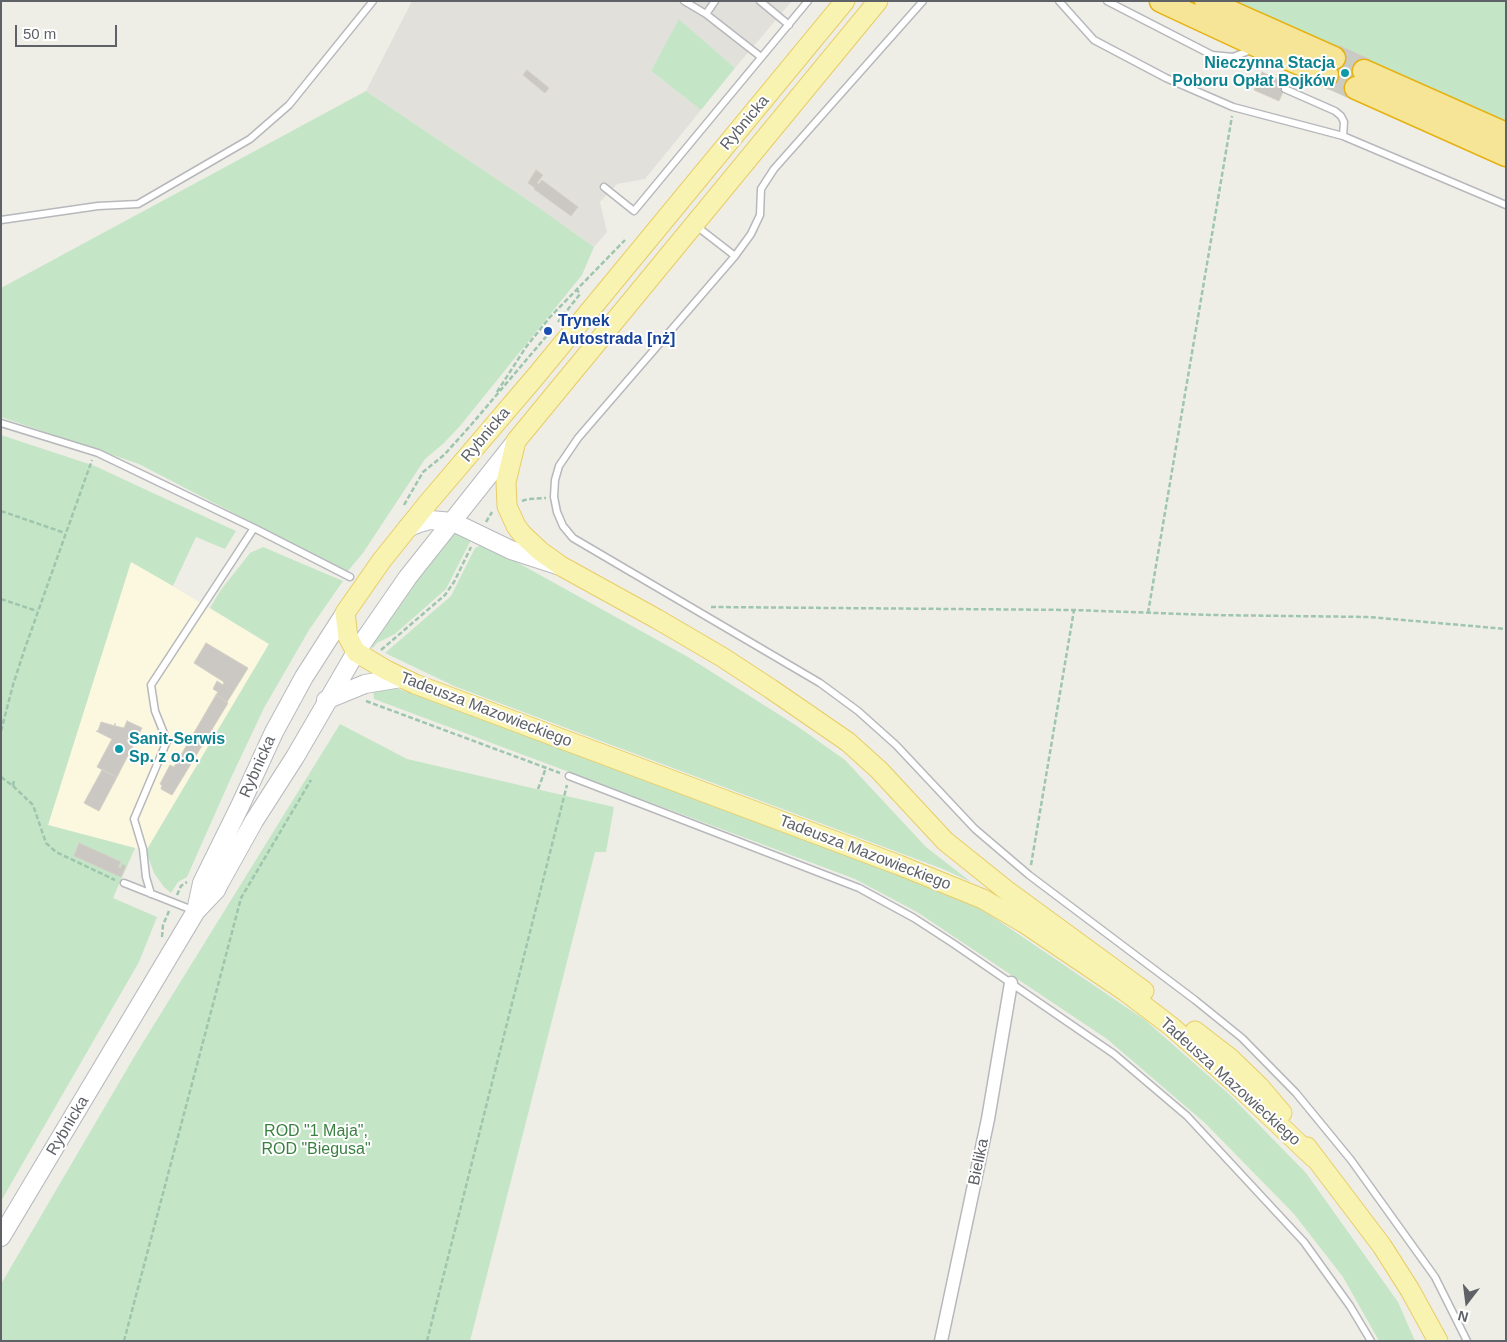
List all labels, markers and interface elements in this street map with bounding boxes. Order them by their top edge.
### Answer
scale bar [18,15,120,47]
text: 50 m [23,25,56,42]
place label: Nieczynna Stacja Poboru Opłat Bojków [1172,54,1335,92]
marker: Nieczynna Stacja Poboru Opłat Bojków [1339,67,1351,79]
street label: Rybnicka [716,92,774,154]
place label: Trynek Autostrada [nż] [558,312,675,350]
marker: Trynek Autostrada [nż] [542,325,554,337]
street label: Rybnicka [457,404,515,466]
street label: Tadeusza Mazowieckiego [397,668,575,752]
place label: Sanit-Serwis Sp. z o.o. [129,730,225,768]
street label: Rybnicka [236,733,280,801]
marker: Sanit-Serwis Sp. z o.o. [113,743,125,755]
street label: Tadeusza Mazowieckiego [776,811,954,895]
street label: Tadeusza Mazowieckiego [1156,1014,1304,1150]
street label: Rybnicka [43,1093,93,1159]
park label: ROD "1 Maja", ROD "Biegusa" [261,1122,371,1160]
street label: Bielika [965,1137,993,1187]
north arrow [1442,1277,1492,1327]
text: N [1456,1307,1470,1326]

